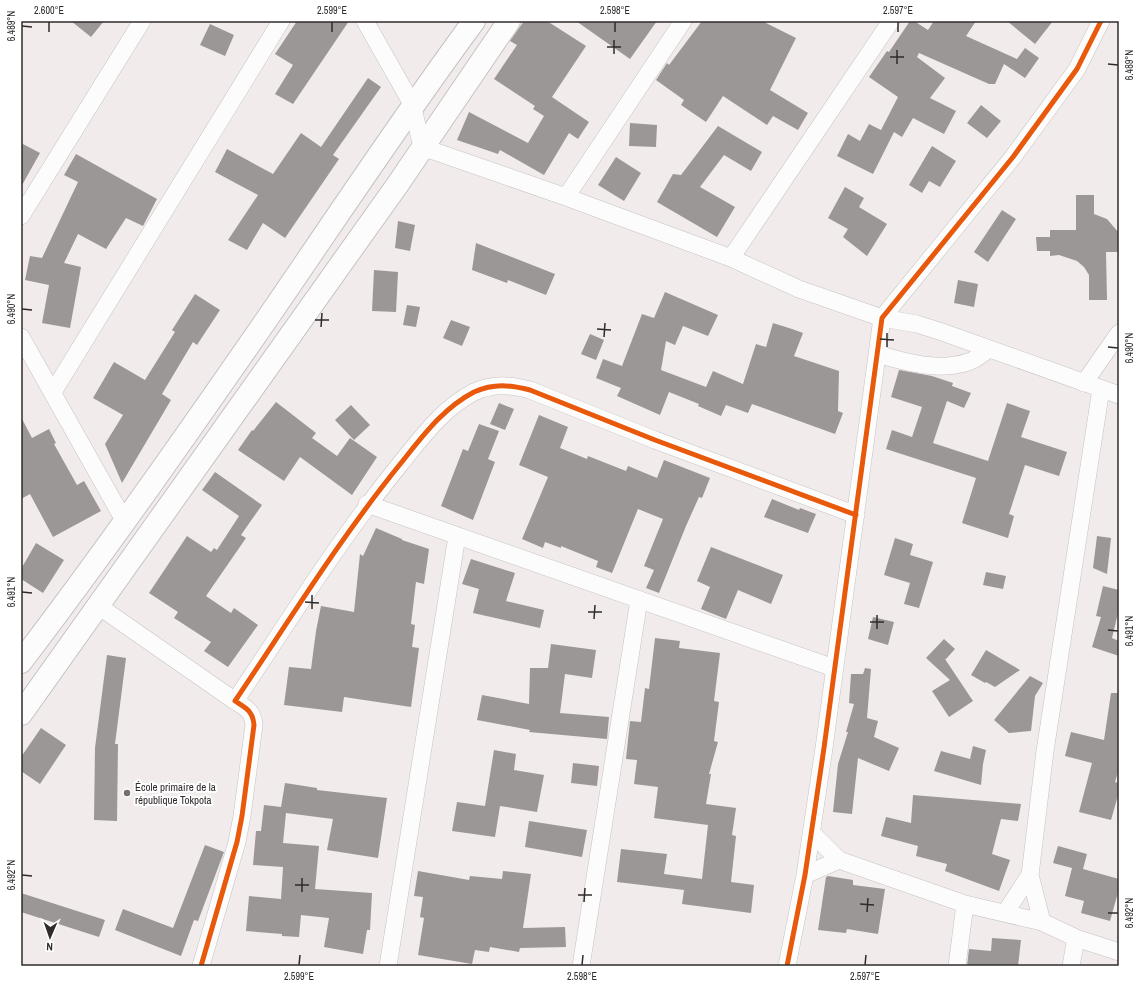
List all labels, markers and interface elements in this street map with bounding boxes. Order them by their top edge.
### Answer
text: 2.600°E [34,4,64,17]
text: 2.599°E [317,4,347,17]
text: 2.598°E [600,4,630,17]
text: 2.597°E [883,4,913,17]
text: 6.489°N [5,11,18,41]
text: 6.489°N [1123,50,1136,80]
text: 6.490°N [5,294,18,324]
text: 6.490°N [1123,333,1136,363]
text: 6.491°N [5,577,18,607]
text: 6.491°N [1123,616,1136,646]
place label: École primaire de la république Tokpota [135,780,216,807]
marker: École primaire de la république Tokpota [122,788,132,798]
text: 6.492°N [5,860,18,890]
text: 6.492°N [1123,898,1136,928]
north arrow [30,917,70,957]
text: N [46,940,53,954]
text: 2.599°E [284,970,314,983]
text: 2.598°E [567,970,597,983]
text: 2.597°E [850,970,880,983]

